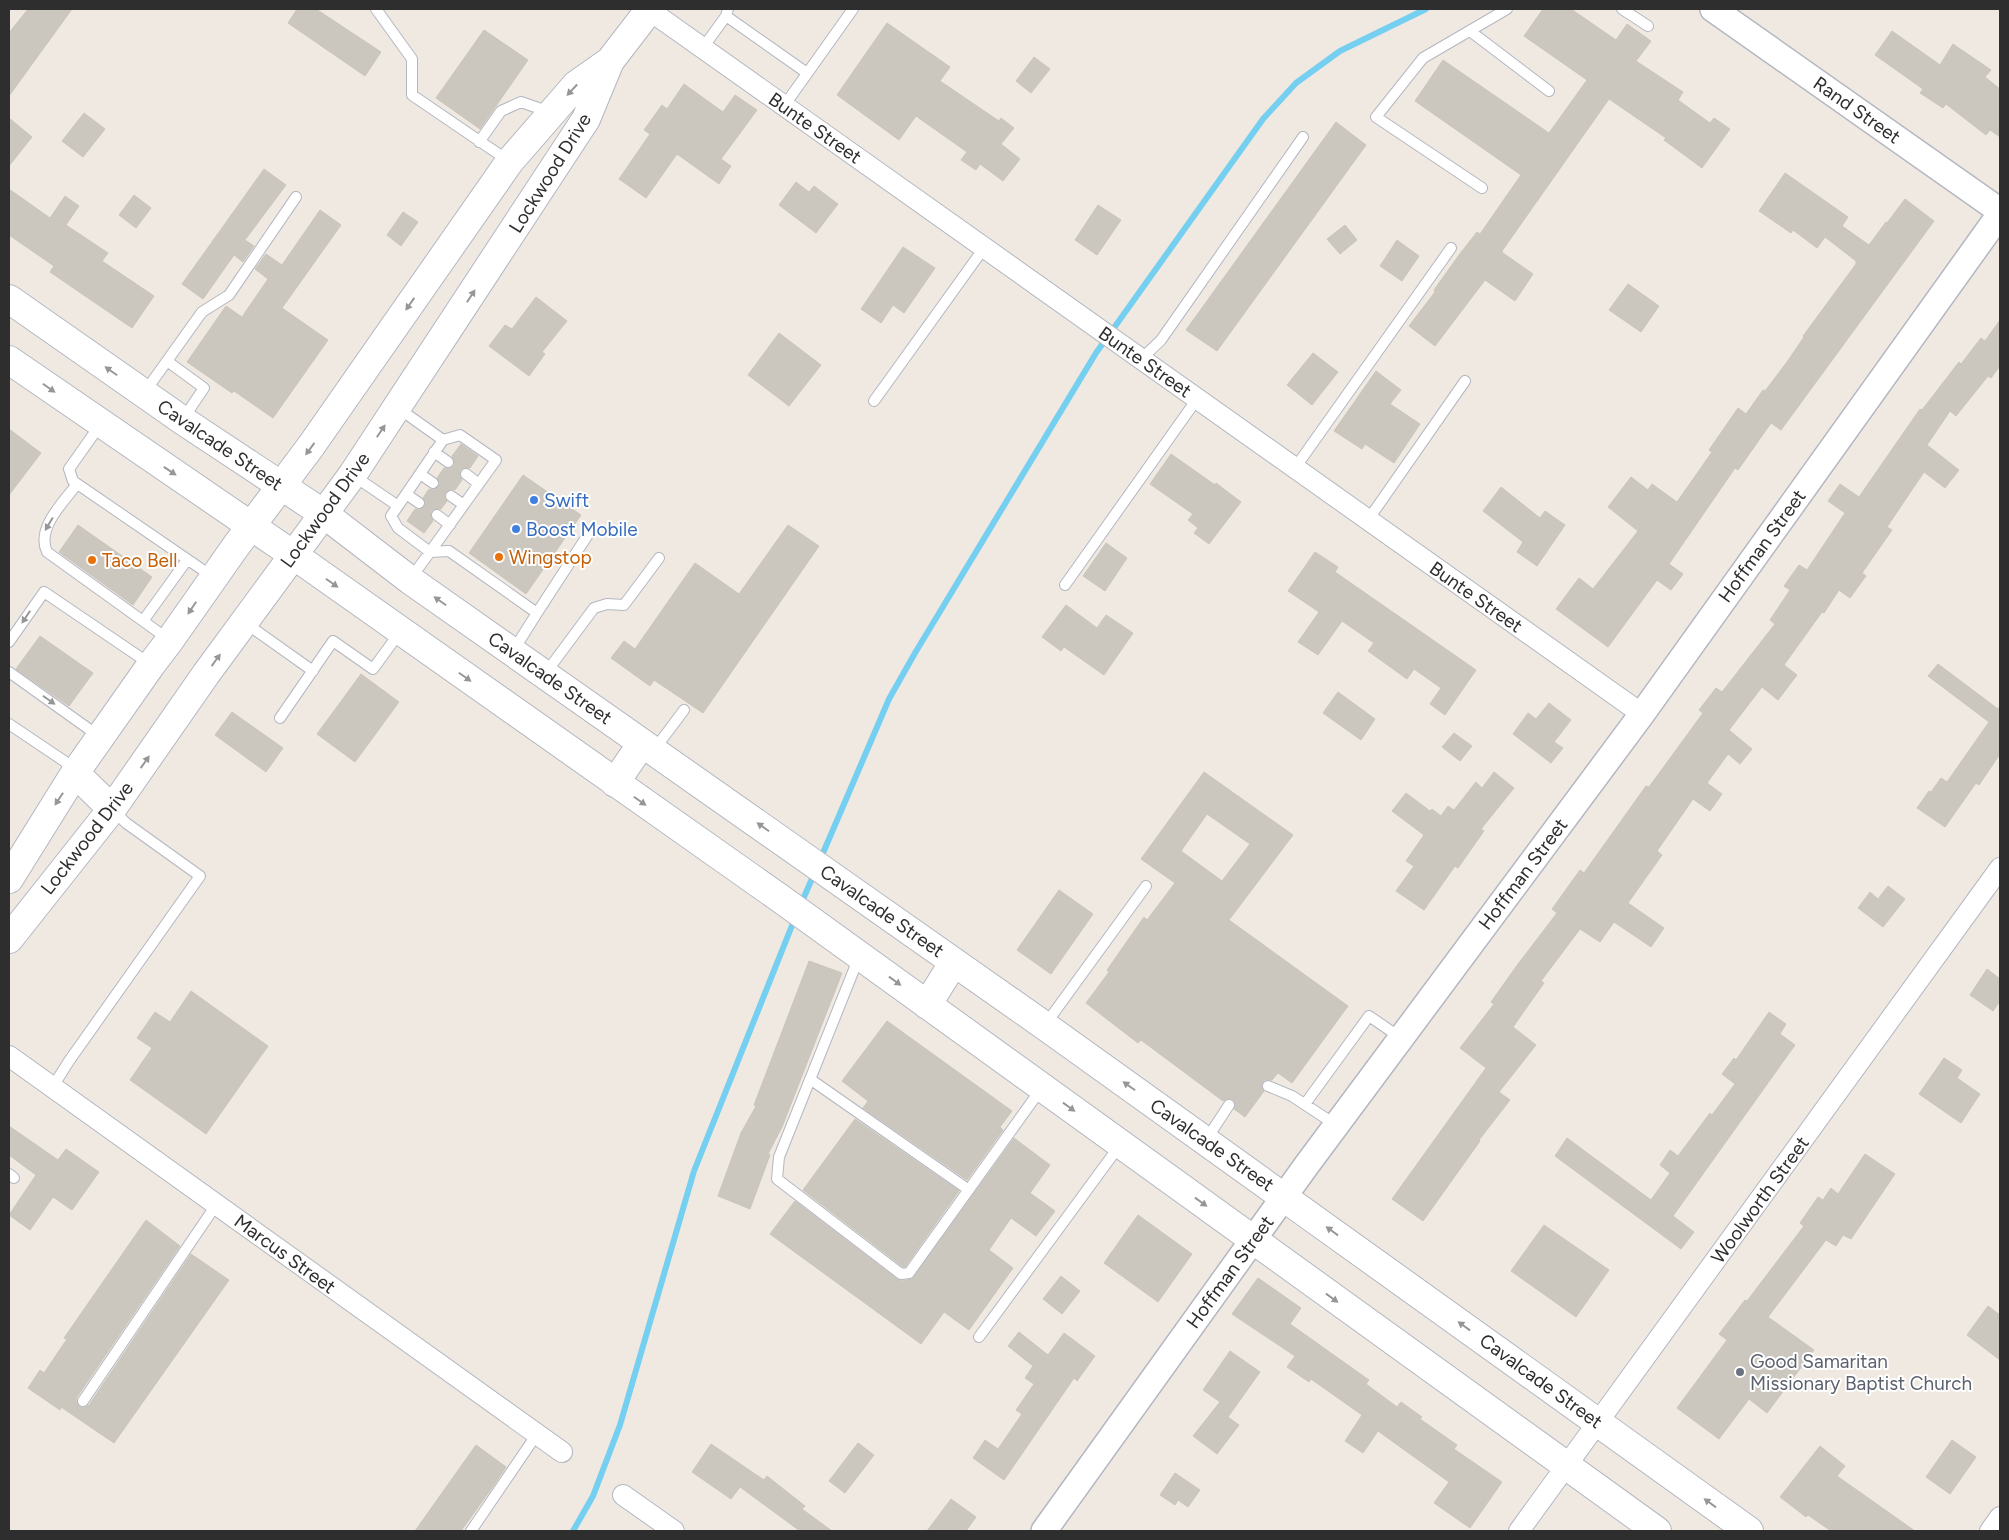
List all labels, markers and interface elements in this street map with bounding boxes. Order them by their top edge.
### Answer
street label: Rand Street [1809,72,1905,148]
one-way arrow [566,84,577,97]
street label: Bunte Street [764,88,866,168]
street label: Lockwood Drive [504,109,596,237]
one-way arrow [466,289,476,302]
one-way arrow [406,297,415,310]
street label: Bunte Street [1094,322,1196,402]
one-way arrow [105,366,118,376]
one-way arrow [42,383,56,393]
street label: Cavalcade Street [153,395,287,495]
one-way arrow [377,425,386,438]
one-way arrow [305,442,315,455]
street label: Lockwood Drive [275,448,375,572]
one-way arrow [163,466,177,476]
street label: Hoffman Street [1713,485,1811,607]
place label: Swift [544,489,589,512]
marker: Swift [528,494,540,506]
one-way arrow [45,517,54,530]
place label: Boost Mobile [526,518,638,541]
marker: Boost Mobile [510,523,522,535]
place label: Wingstop [509,546,592,569]
place label: Taco Bell [102,549,177,572]
marker: Wingstop [493,551,505,563]
marker: Taco Bell [86,554,98,566]
street label: Bunte Street [1425,557,1527,637]
one-way arrow [325,578,339,588]
one-way arrow [433,596,447,606]
one-way arrow [187,601,197,615]
one-way arrow [21,610,31,624]
street label: Cavalcade Street [484,627,616,729]
one-way arrow [210,654,220,667]
one-way arrow [458,672,471,682]
one-way arrow [42,695,55,705]
one-way arrow [140,755,150,768]
street label: Lockwood Drive [36,777,138,899]
one-way arrow [54,792,64,805]
one-way arrow [633,796,647,806]
street label: Hoffman Street [1474,814,1572,934]
one-way arrow [756,822,770,832]
street label: Cavalcade Street [816,860,948,962]
one-way arrow [888,976,901,987]
one-way arrow [1122,1081,1136,1091]
street label: Cavalcade Street [1146,1094,1278,1196]
one-way arrow [1062,1102,1076,1112]
street label: Woolworth Street [1706,1132,1814,1268]
one-way arrow [1194,1197,1207,1208]
street label: Marcus Street [230,1209,340,1299]
street label: Hoffman Street [1181,1211,1279,1333]
one-way arrow [1325,1226,1339,1236]
one-way arrow [1325,1293,1339,1303]
one-way arrow [1457,1321,1471,1331]
street label: Cavalcade Street [1475,1329,1607,1433]
place label: Good Samaritan Missionary Baptist Church [1750,1350,1972,1395]
marker: Good Samaritan Missionary Baptist Church [1734,1366,1746,1378]
one-way arrow [1703,1498,1717,1508]

